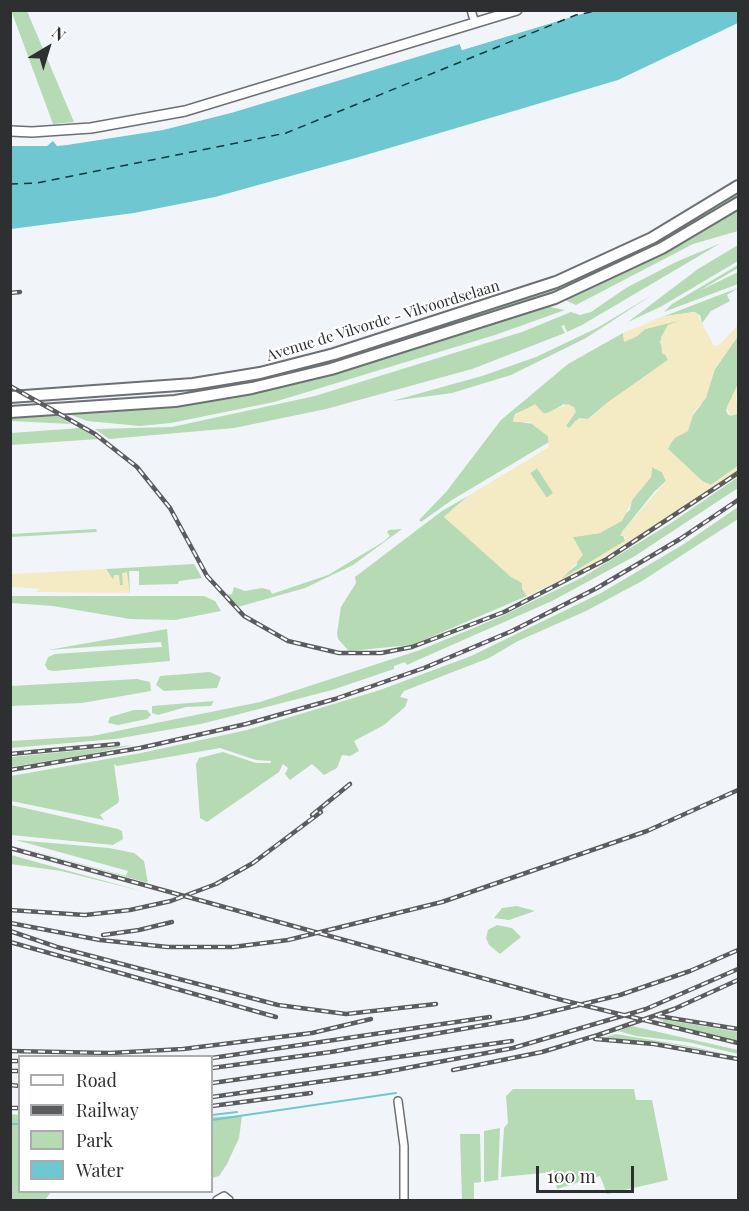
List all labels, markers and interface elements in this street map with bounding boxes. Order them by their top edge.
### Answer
north arrow [18,18,78,78]
text: N [48,22,70,45]
street label: Avenue de Vilvorde - Vilvoordselaan [264,277,502,365]
legend [18,1055,213,1193]
text: Road [76,1068,117,1092]
text: Railway [76,1098,139,1122]
text: Park [76,1128,113,1152]
scale bar [539,1154,636,1192]
text: Water [76,1158,124,1182]
text: 100 m [547,1164,596,1188]

